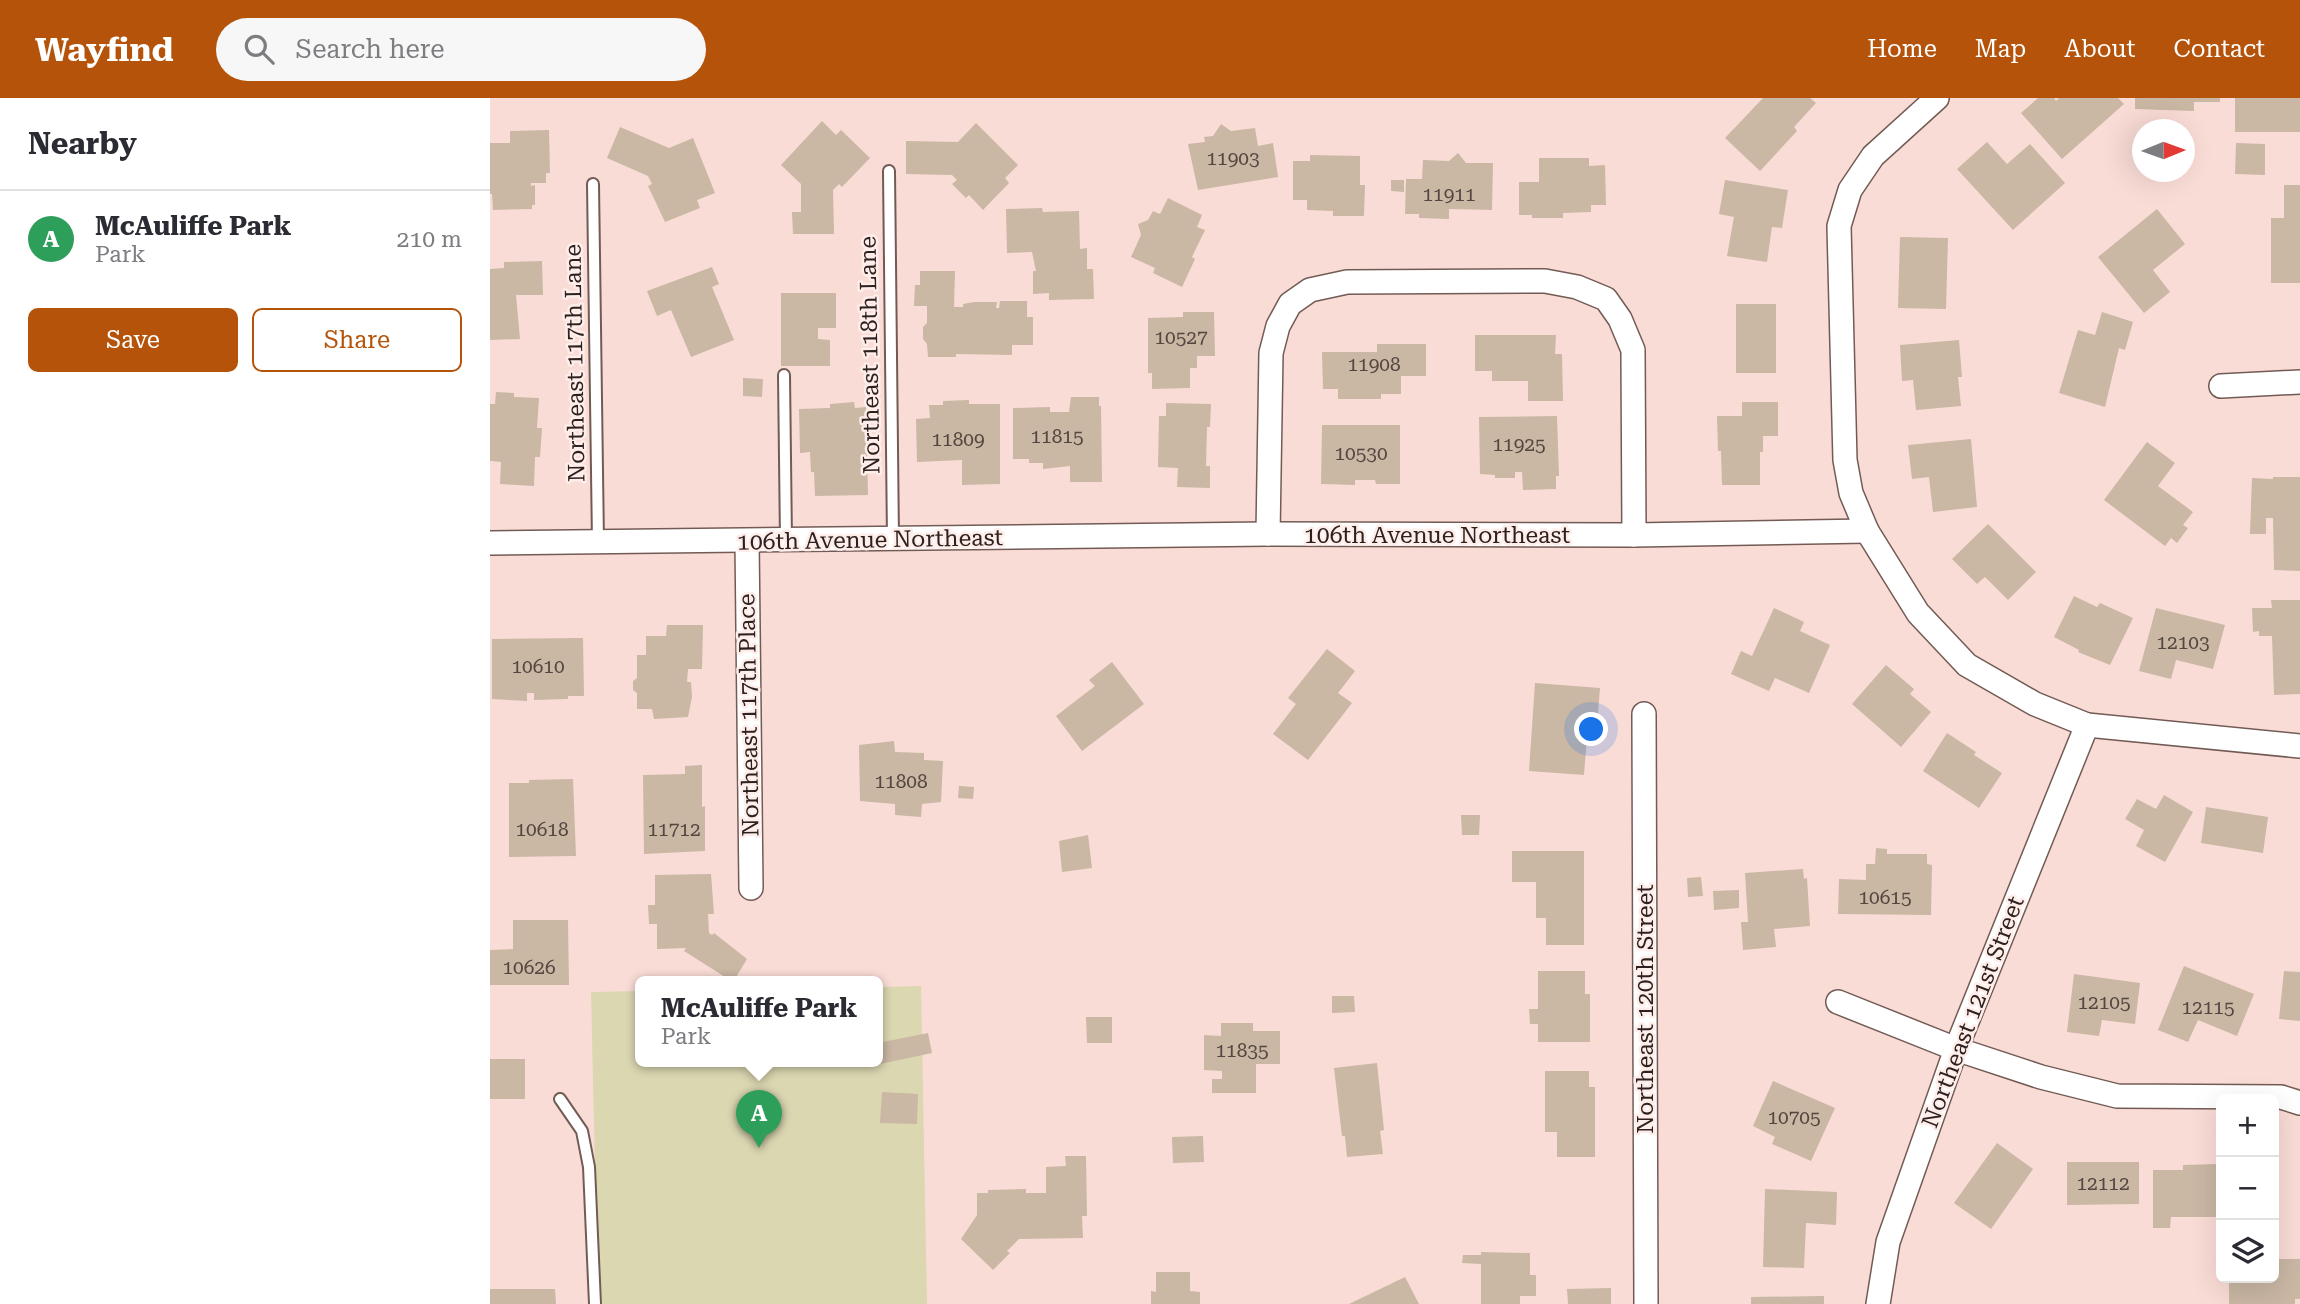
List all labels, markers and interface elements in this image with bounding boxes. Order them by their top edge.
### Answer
search box [216,18,706,81]
text: Wayfind [35,30,174,69]
icon: search [240,30,278,68]
text: Search here [296,34,445,64]
text: Home [1867,35,1937,63]
text: Map [1975,35,2026,63]
text: About [2064,35,2135,63]
text: Contact [2173,35,2265,63]
north arrow [2132,119,2195,182]
text: Nearby [28,126,137,161]
house number: 11903 [1206,147,1260,170]
house number: 11911 [1422,183,1476,206]
text: McAuliffe Park [95,211,291,241]
text: A [43,226,59,253]
text: 210 m [397,226,462,253]
street label: Northeast 118th Lane [854,236,886,474]
text: Park [95,241,146,268]
street label: Northeast 117th Lane [559,244,591,482]
button: Save [28,308,238,372]
button: Share [252,308,462,372]
house number: 10527 [1154,326,1208,349]
house number: 11908 [1347,353,1401,376]
house number: 11815 [1030,425,1084,448]
house number: 11809 [931,428,985,451]
house number: 11925 [1492,433,1546,456]
house number: 10530 [1334,442,1388,465]
street label: 106th Avenue Northeast [1304,522,1571,549]
street label: 106th Avenue Northeast [737,524,1004,556]
street label: Northeast 117th Place [733,593,765,837]
house number: 12103 [2156,631,2210,654]
house number: 10610 [511,655,565,678]
your location [1574,712,1608,746]
house number: 11808 [874,770,928,793]
house number: 10618 [515,818,569,841]
house number: 11712 [647,818,701,841]
street label: Northeast 120th Street [1632,884,1659,1134]
house number: 10615 [1858,886,1912,909]
street label: Northeast 121st Street [1916,892,2030,1132]
house number: 10626 [502,956,556,979]
popup [635,976,883,1067]
house number: 12105 [2077,991,2131,1014]
text: McAuliffe Park [661,993,857,1023]
house number: 12115 [2181,996,2235,1019]
text: Park [661,1023,711,1050]
house number: 11835 [1215,1039,1269,1062]
pin: A [736,1090,782,1148]
map controls [2216,1094,2279,1283]
button: + [2216,1094,2279,1157]
house number: 10705 [1767,1106,1821,1129]
button: − [2216,1157,2279,1220]
house number: 12112 [2076,1172,2130,1195]
button: layers [2216,1220,2279,1283]

